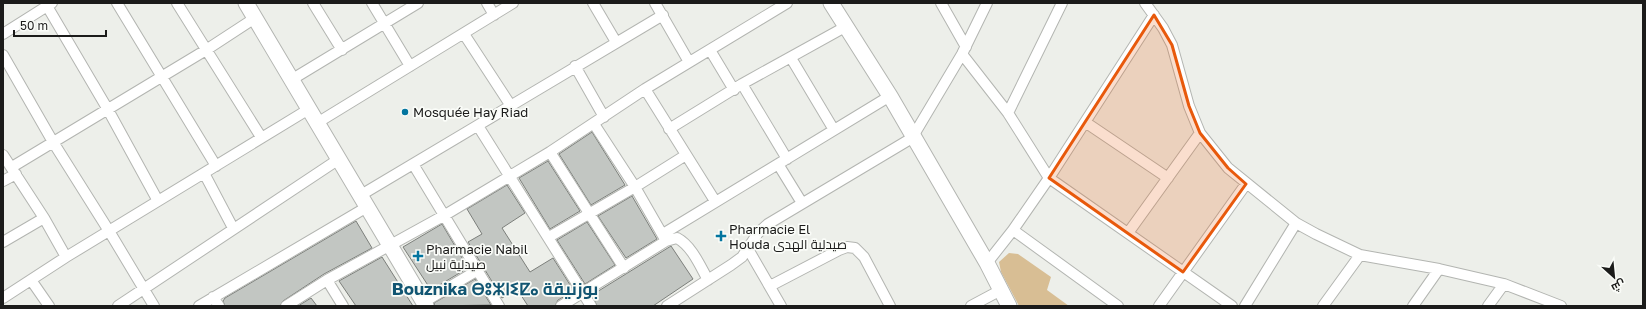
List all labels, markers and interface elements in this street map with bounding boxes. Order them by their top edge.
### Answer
scale bar [14,12,106,38]
text: 50 m [20,18,48,33]
place label: Mosquée Hay Riad [413,104,528,120]
marker: Mosquée Hay Riad [400,107,410,117]
place label: Pharmacie El Houda صيدلية الهدى [729,221,847,252]
marker: Pharmacie El Houda صيدلية الهدى [716,231,726,241]
place label: Pharmacie Nabil صيدلية نبيل [426,241,528,272]
marker: Pharmacie Nabil صيدلية نبيل [413,251,423,261]
north arrow [1594,257,1634,297]
text: ش [1609,276,1628,295]
district label: Bouznika ⴱⵓⵣⵏⵉⵇⴰ بوزنيقة [392,278,598,299]

